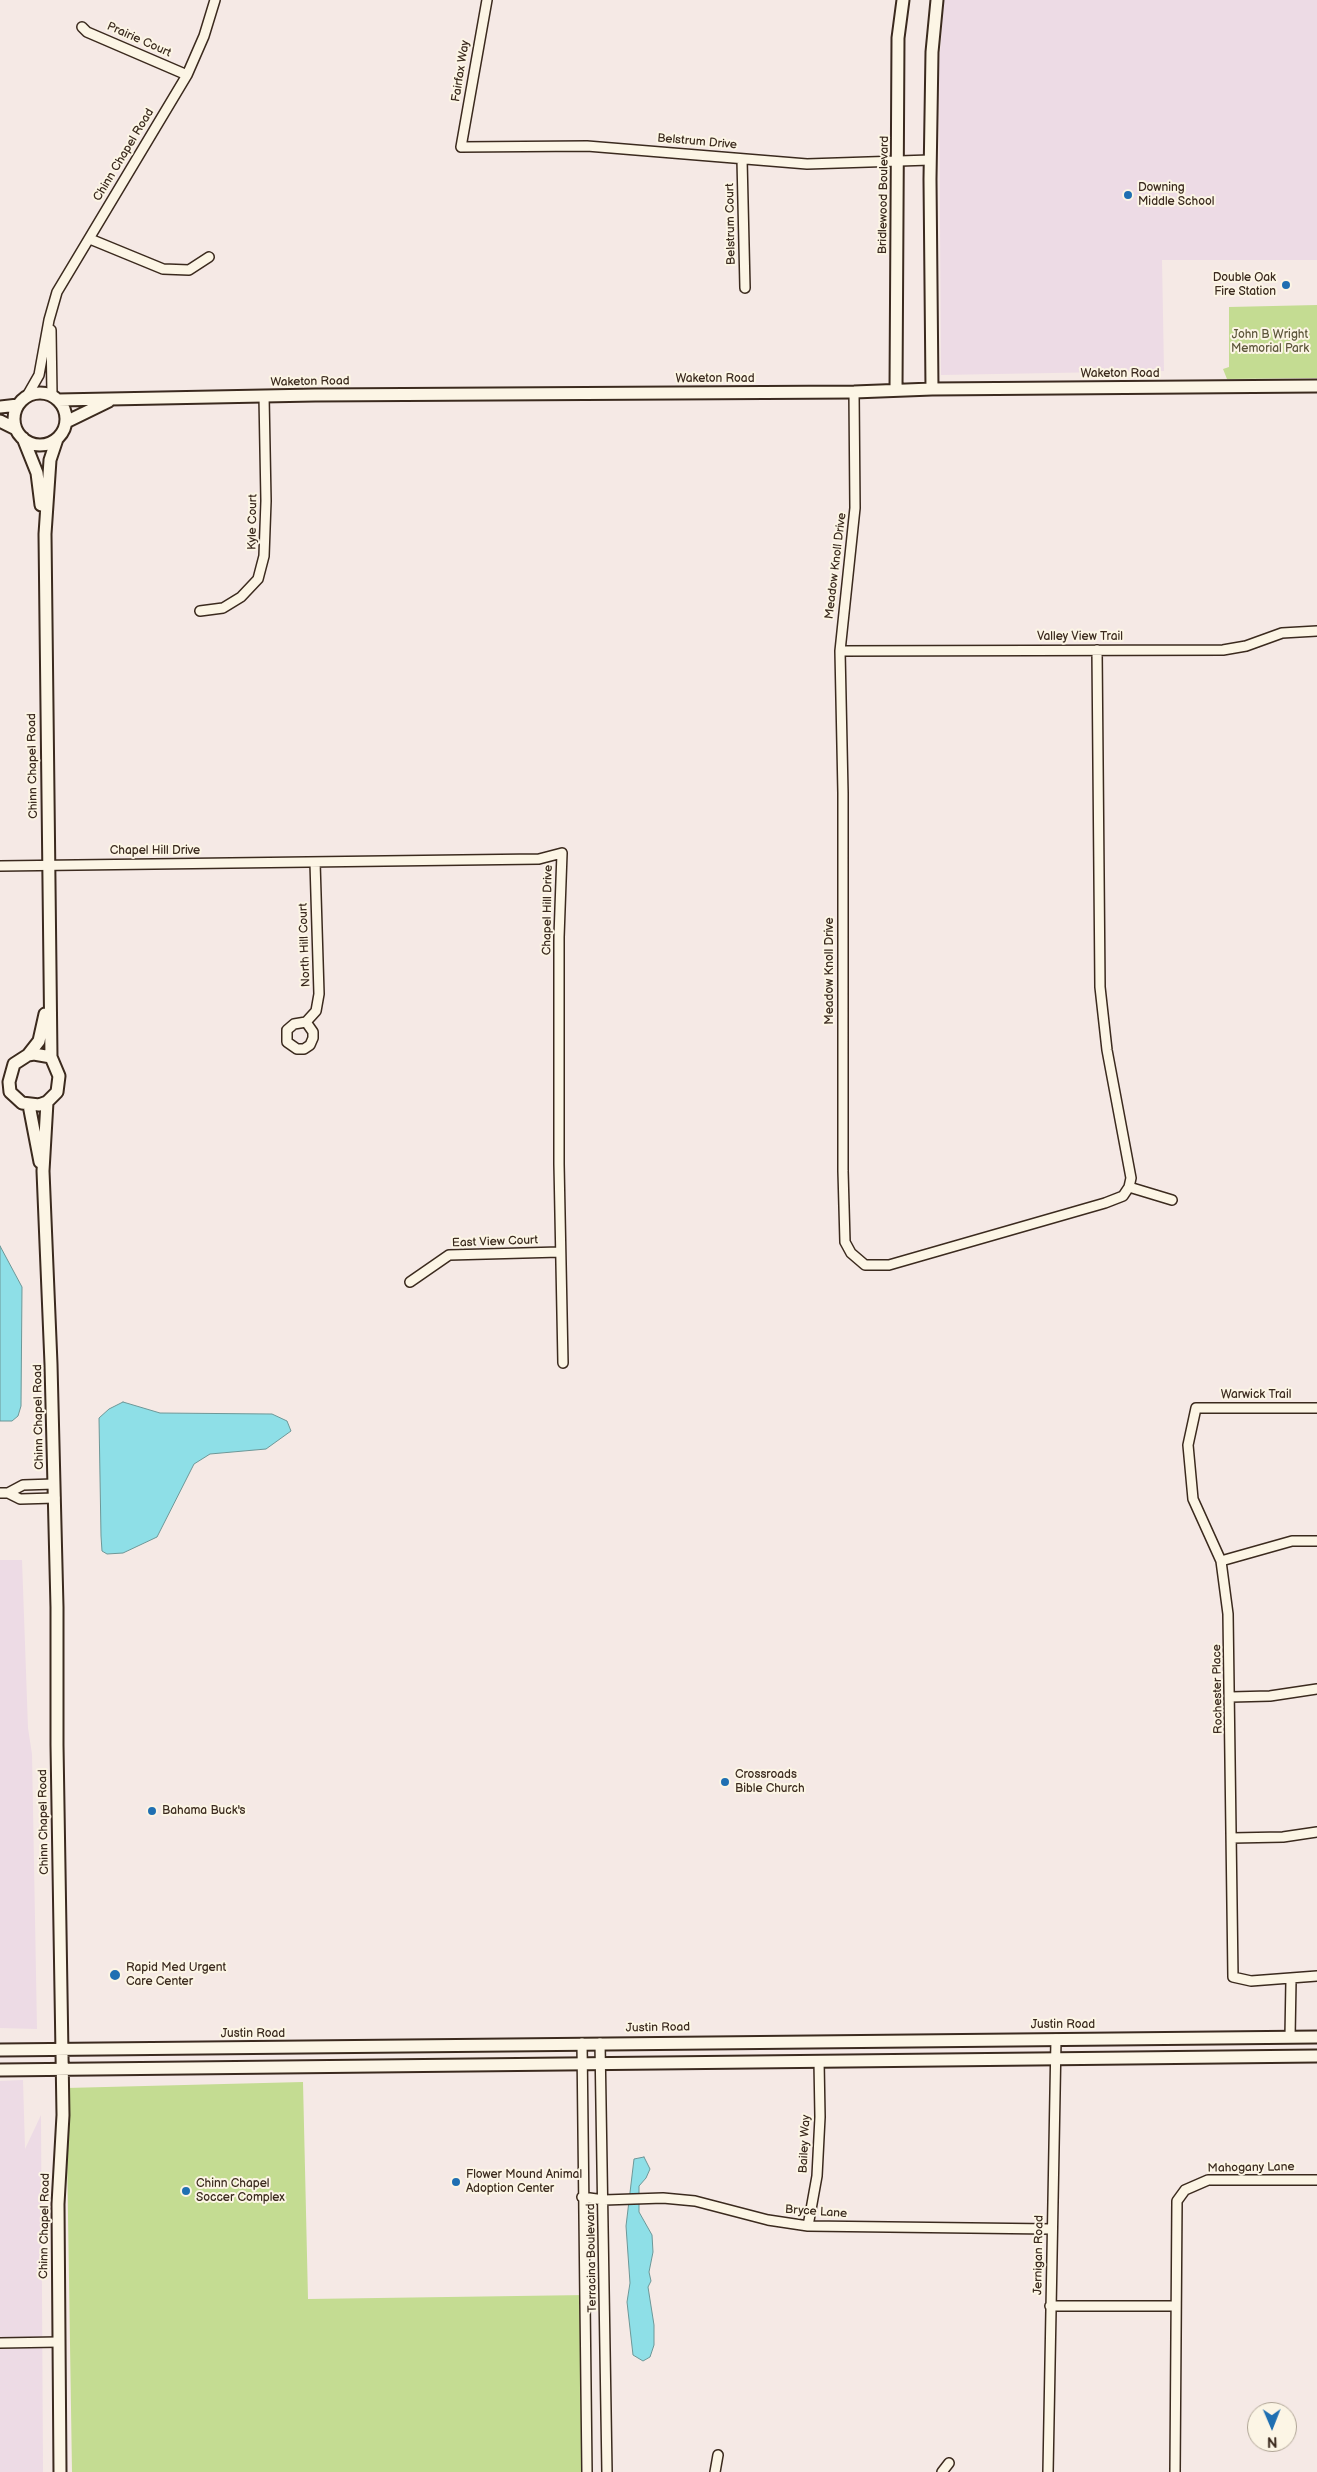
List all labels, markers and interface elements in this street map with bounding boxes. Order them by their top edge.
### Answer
street label: Prairie Court [105,19,173,61]
street label: Fairfax Way [449,39,473,103]
street label: Chinn Chapel Road [91,106,157,204]
street label: Belstrum Drive [657,131,737,153]
street label: Bridlewood Boulevard [876,136,892,254]
place label: Downing Middle School [1138,181,1214,209]
street label: Belstrum Court [723,183,739,265]
marker: Downing Middle School [1122,189,1134,201]
place label: Double Oak Fire Station [1213,271,1276,299]
marker: Double Oak Fire Station [1280,279,1292,291]
park label: John B Wright Memorial Park [1231,328,1309,356]
street label: Waketon Road [1080,367,1160,381]
street label: Waketon Road [675,372,755,386]
street label: Waketon Road [270,374,350,390]
street label: Kyle Court [245,494,261,550]
street label: Meadow Knoll Drive [822,512,850,620]
street label: Valley View Trail [1037,630,1123,644]
street label: Chinn Chapel Road [25,713,41,819]
street label: Chapel Hill Drive [110,844,200,858]
street label: Chapel Hill Drive [540,865,556,955]
street label: North Hill Court [296,903,314,987]
street label: Meadow Knoll Drive [823,917,837,1025]
street label: East View Court [452,1233,538,1251]
street label: Chinn Chapel Road [31,1364,47,1470]
street label: Warwick Trail [1221,1388,1291,1402]
street label: Rochester Place [1210,1644,1226,1734]
place label: Crossroads Bible Church [735,1768,805,1796]
street label: Chinn Chapel Road [36,1769,52,1875]
marker: Crossroads Bible Church [719,1776,731,1788]
place label: Bahama Buck's [162,1804,245,1818]
marker: Bahama Buck's [146,1805,158,1817]
place label: Rapid Med Urgent Care Center [126,1961,226,1989]
marker: Rapid Med Urgent Care Center [108,1968,122,1982]
street label: Justin Road [1031,2018,1095,2032]
street label: Justin Road [626,2020,690,2036]
street label: Justin Road [221,2027,285,2041]
street label: Bailey Way [796,2114,814,2174]
street label: Mahogany Lane [1207,2160,1295,2176]
place label: Flower Mound Animal Adoption Center [466,2168,582,2196]
street label: Chinn Chapel Road [37,2173,53,2279]
marker: Flower Mound Animal Adoption Center [450,2176,462,2188]
place label: Chinn Chapel Soccer Complex [196,2177,285,2205]
marker: Chinn Chapel Soccer Complex [180,2185,192,2197]
street label: Terracina Boulevard [584,2203,600,2313]
street label: Bryce Lane [784,2203,848,2221]
street label: Jernigan Road [1031,2215,1047,2295]
north arrow [1247,2402,1297,2452]
text: N [1267,2433,1278,2450]

